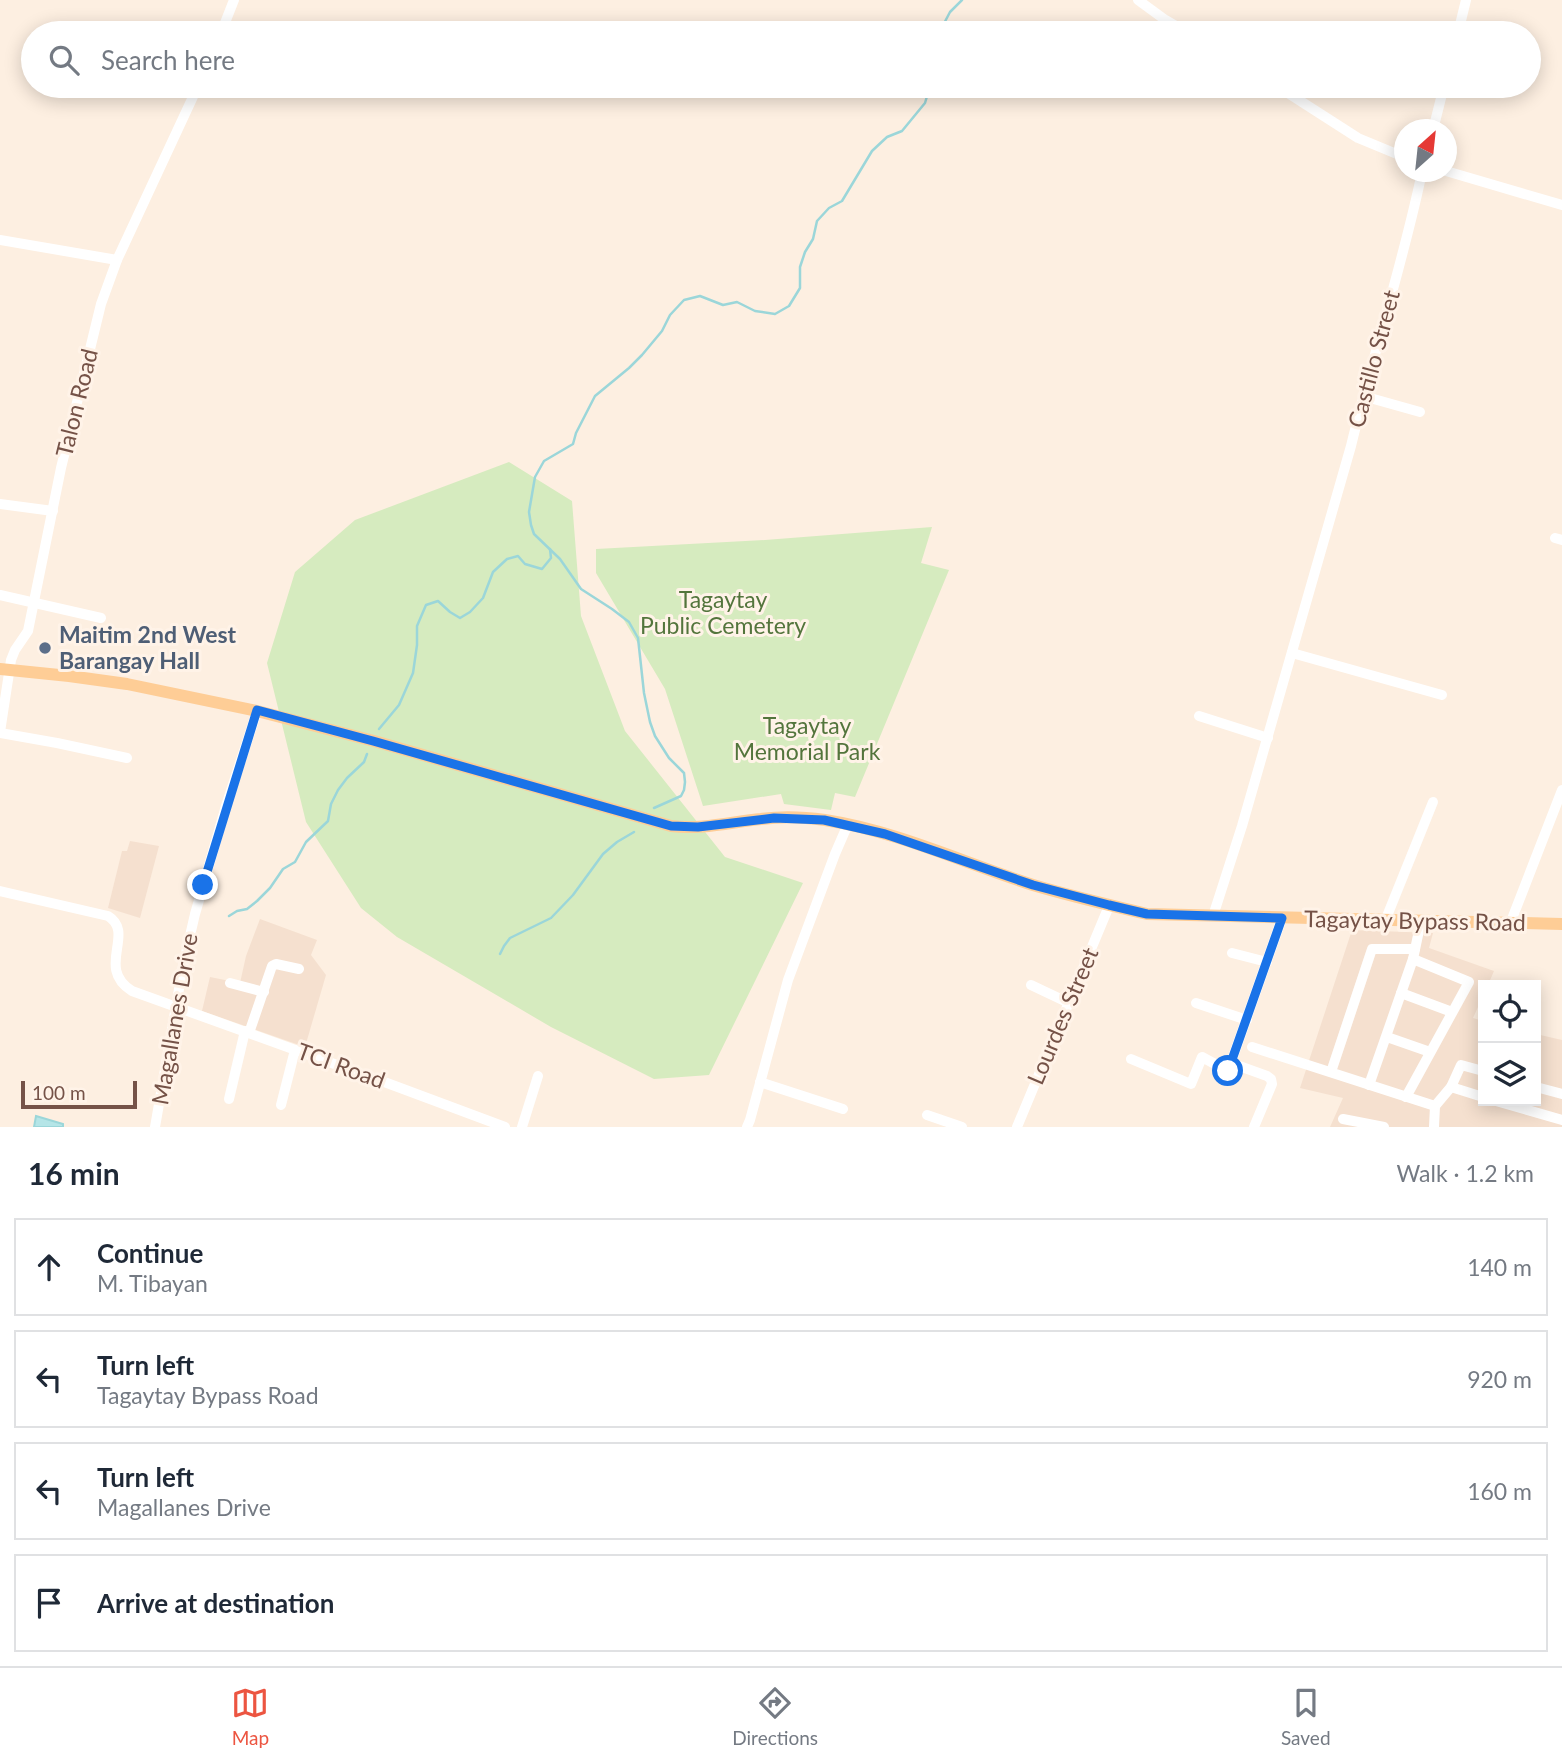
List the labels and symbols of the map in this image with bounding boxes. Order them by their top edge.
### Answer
north arrow [1394,119,1457,182]
street label: Castillo Street [1341,286,1405,431]
street label: Talon Road [49,346,103,460]
park label: Tagaytay Public Cemetery [640,585,806,639]
place label: Maitim 2nd West Barangay Hall [59,620,237,674]
marker: Maitim 2nd West Barangay Hall [37,640,53,656]
park label: Tagaytay Memorial Park [734,711,881,765]
route end [187,869,218,900]
street label: Tagaytay Bypass Road [1304,904,1526,936]
street label: Magallanes Drive [145,931,203,1107]
street label: Lourdes Street [1021,942,1104,1088]
street label: TCI Road [294,1036,389,1094]
route start [1212,1055,1243,1086]
scale bar [21,1078,136,1110]

